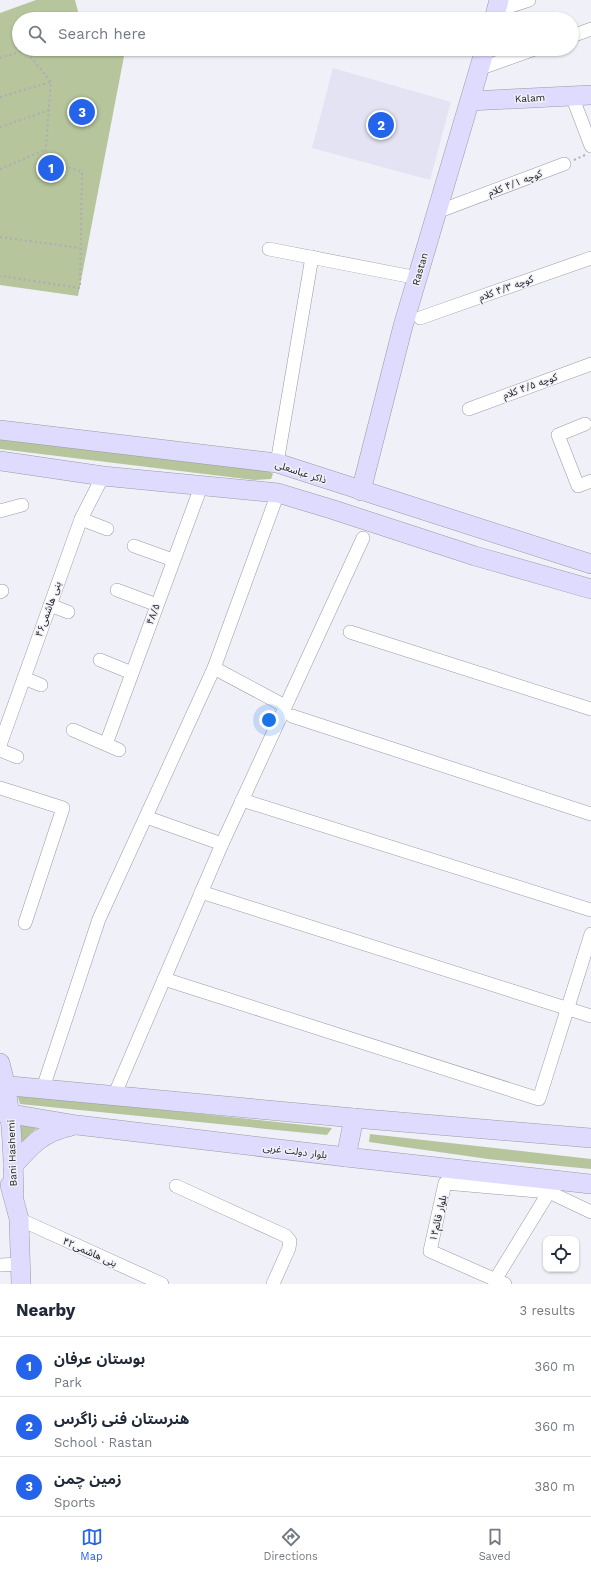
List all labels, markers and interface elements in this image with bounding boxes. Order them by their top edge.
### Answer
search box [12,12,579,56]
icon: search [26,23,48,45]
text: Search here [58,25,146,43]
street label: Kalam [515,92,545,104]
pin: 3 [69,97,95,127]
pin: 2 [368,110,394,140]
pin: 1 [38,153,64,183]
street label: کوچه ۴/۱ کلام [486,167,546,201]
street label: Rastan [410,251,430,287]
street label: کوچه ۴/۳ کلام [477,273,537,306]
street label: کوچه ۴/۵ کلام [501,371,561,404]
street label: ذاکر عباسعلی [274,459,328,487]
street label: بنی هاشمی۴۶ [33,580,63,638]
street label: ۴۸/۵ [144,602,162,626]
your location [259,710,279,730]
street label: Bani Hashemi [5,1119,19,1187]
street label: بلوار دولت غربی [262,1142,328,1161]
street label: بلوار قائم۱۴ [427,1194,451,1243]
street label: بنی هاشمی۴۲ [61,1235,119,1269]
map controls [543,1236,579,1272]
button: locate [543,1236,579,1272]
text: Nearby [16,1300,75,1320]
text: 3 results [520,1303,575,1318]
text: بوستان عرفان [54,1350,145,1368]
text: 1 [26,1359,32,1374]
text: 360 m [535,1359,575,1374]
text: Park [54,1375,82,1390]
text: هنرستان فنی زاگرس [54,1410,189,1428]
text: 2 [25,1419,33,1434]
text: 360 m [535,1419,575,1434]
text: School · Rastan [54,1435,152,1450]
text: زمین چمن [54,1470,122,1488]
text: 3 [25,1479,33,1494]
text: 380 m [535,1479,575,1494]
text: Sports [54,1495,95,1510]
tab: Map [80,1526,103,1563]
tab: Directions [264,1526,318,1563]
tab: Saved [479,1526,511,1563]

